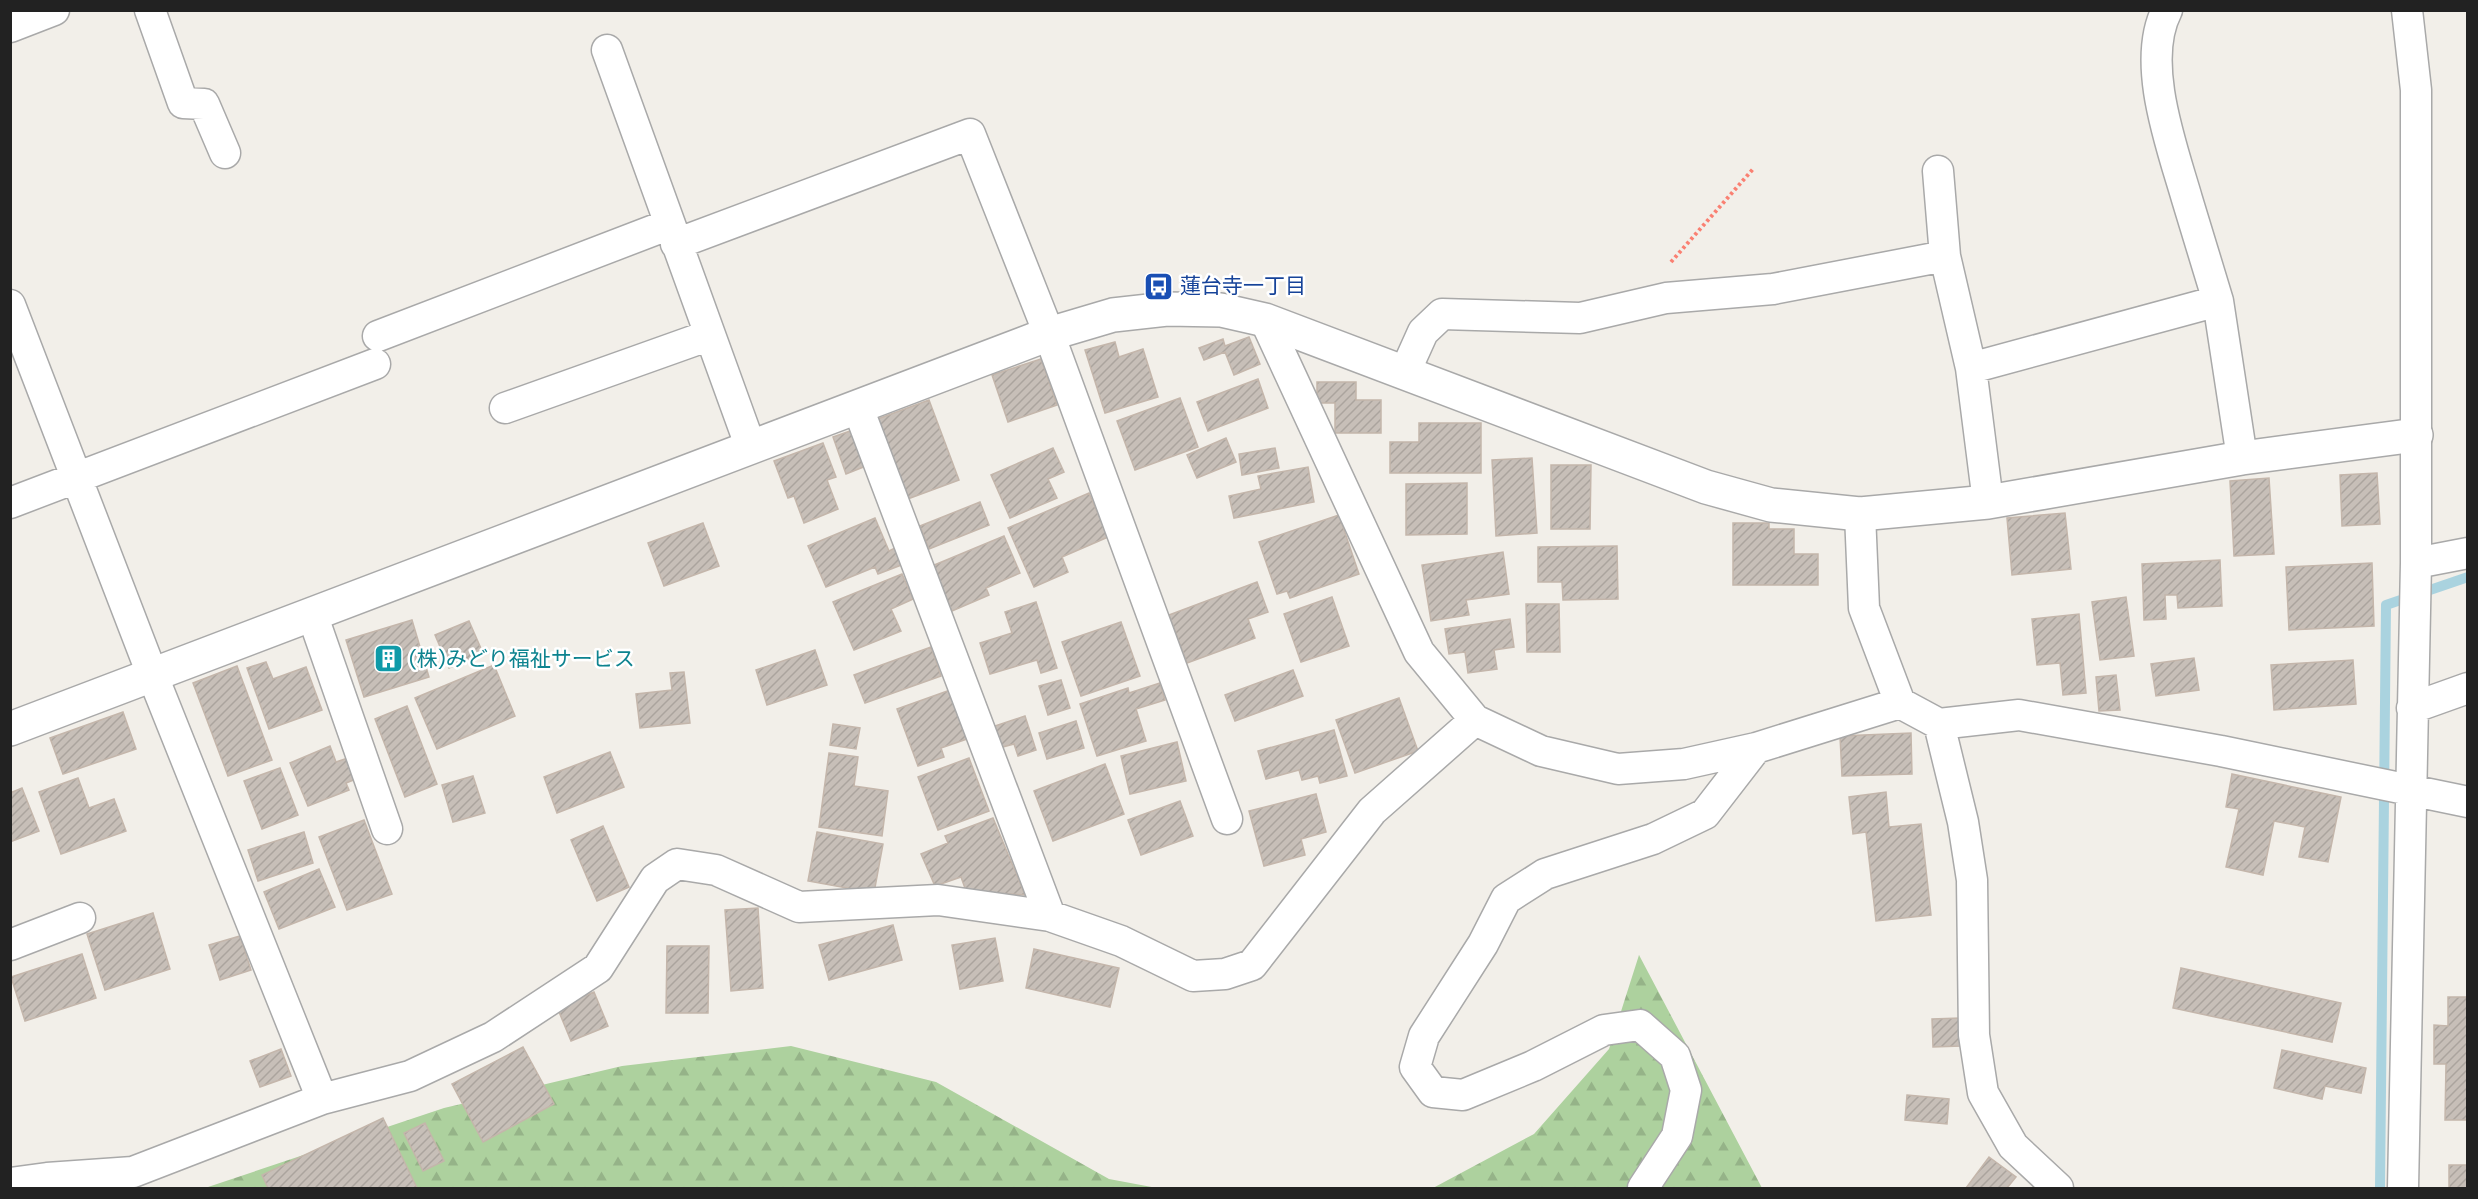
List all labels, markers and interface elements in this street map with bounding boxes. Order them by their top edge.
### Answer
bus stop icon: 蓮台寺一丁目 [1143,270,1175,302]
place label: 蓮台寺一丁目 [1180,272,1306,300]
building icon: (株)みどり福祉サービス [372,643,404,675]
place label: (株)みどり福祉サービス [409,645,635,673]

